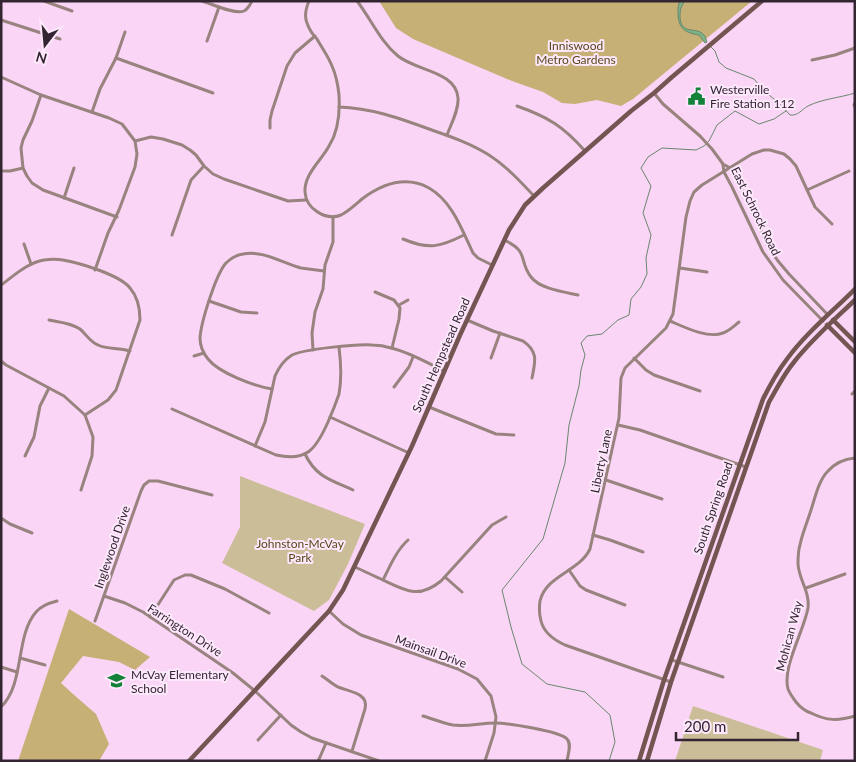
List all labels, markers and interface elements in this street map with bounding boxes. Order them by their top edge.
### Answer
north arrow [20,20,70,70]
park label: Inniswood Metro Gardens [536,38,616,67]
text: N [34,48,49,68]
place label: Westerville Fire Station 112 [710,82,794,111]
public building icon: Westerville Fire Station 112 [686,86,706,106]
street label: East Schrock Road [728,164,784,258]
street label: South Hempstead Road [409,295,473,415]
street label: Liberty Lane [587,428,615,494]
street label: South Spring Road [690,460,736,556]
street label: Inglewood Drive [91,504,133,590]
park label: Johnston-McVay Park [256,536,345,565]
street label: Mohican Way [772,598,806,673]
street label: Farrington Drive [145,600,225,660]
street label: Mainsail Drive [393,631,469,671]
place label: McVay Elementary School [131,667,230,696]
school or university icon: McVay Elementary School [107,671,127,691]
scale bar [676,710,798,742]
text: 200 m [684,717,726,735]

